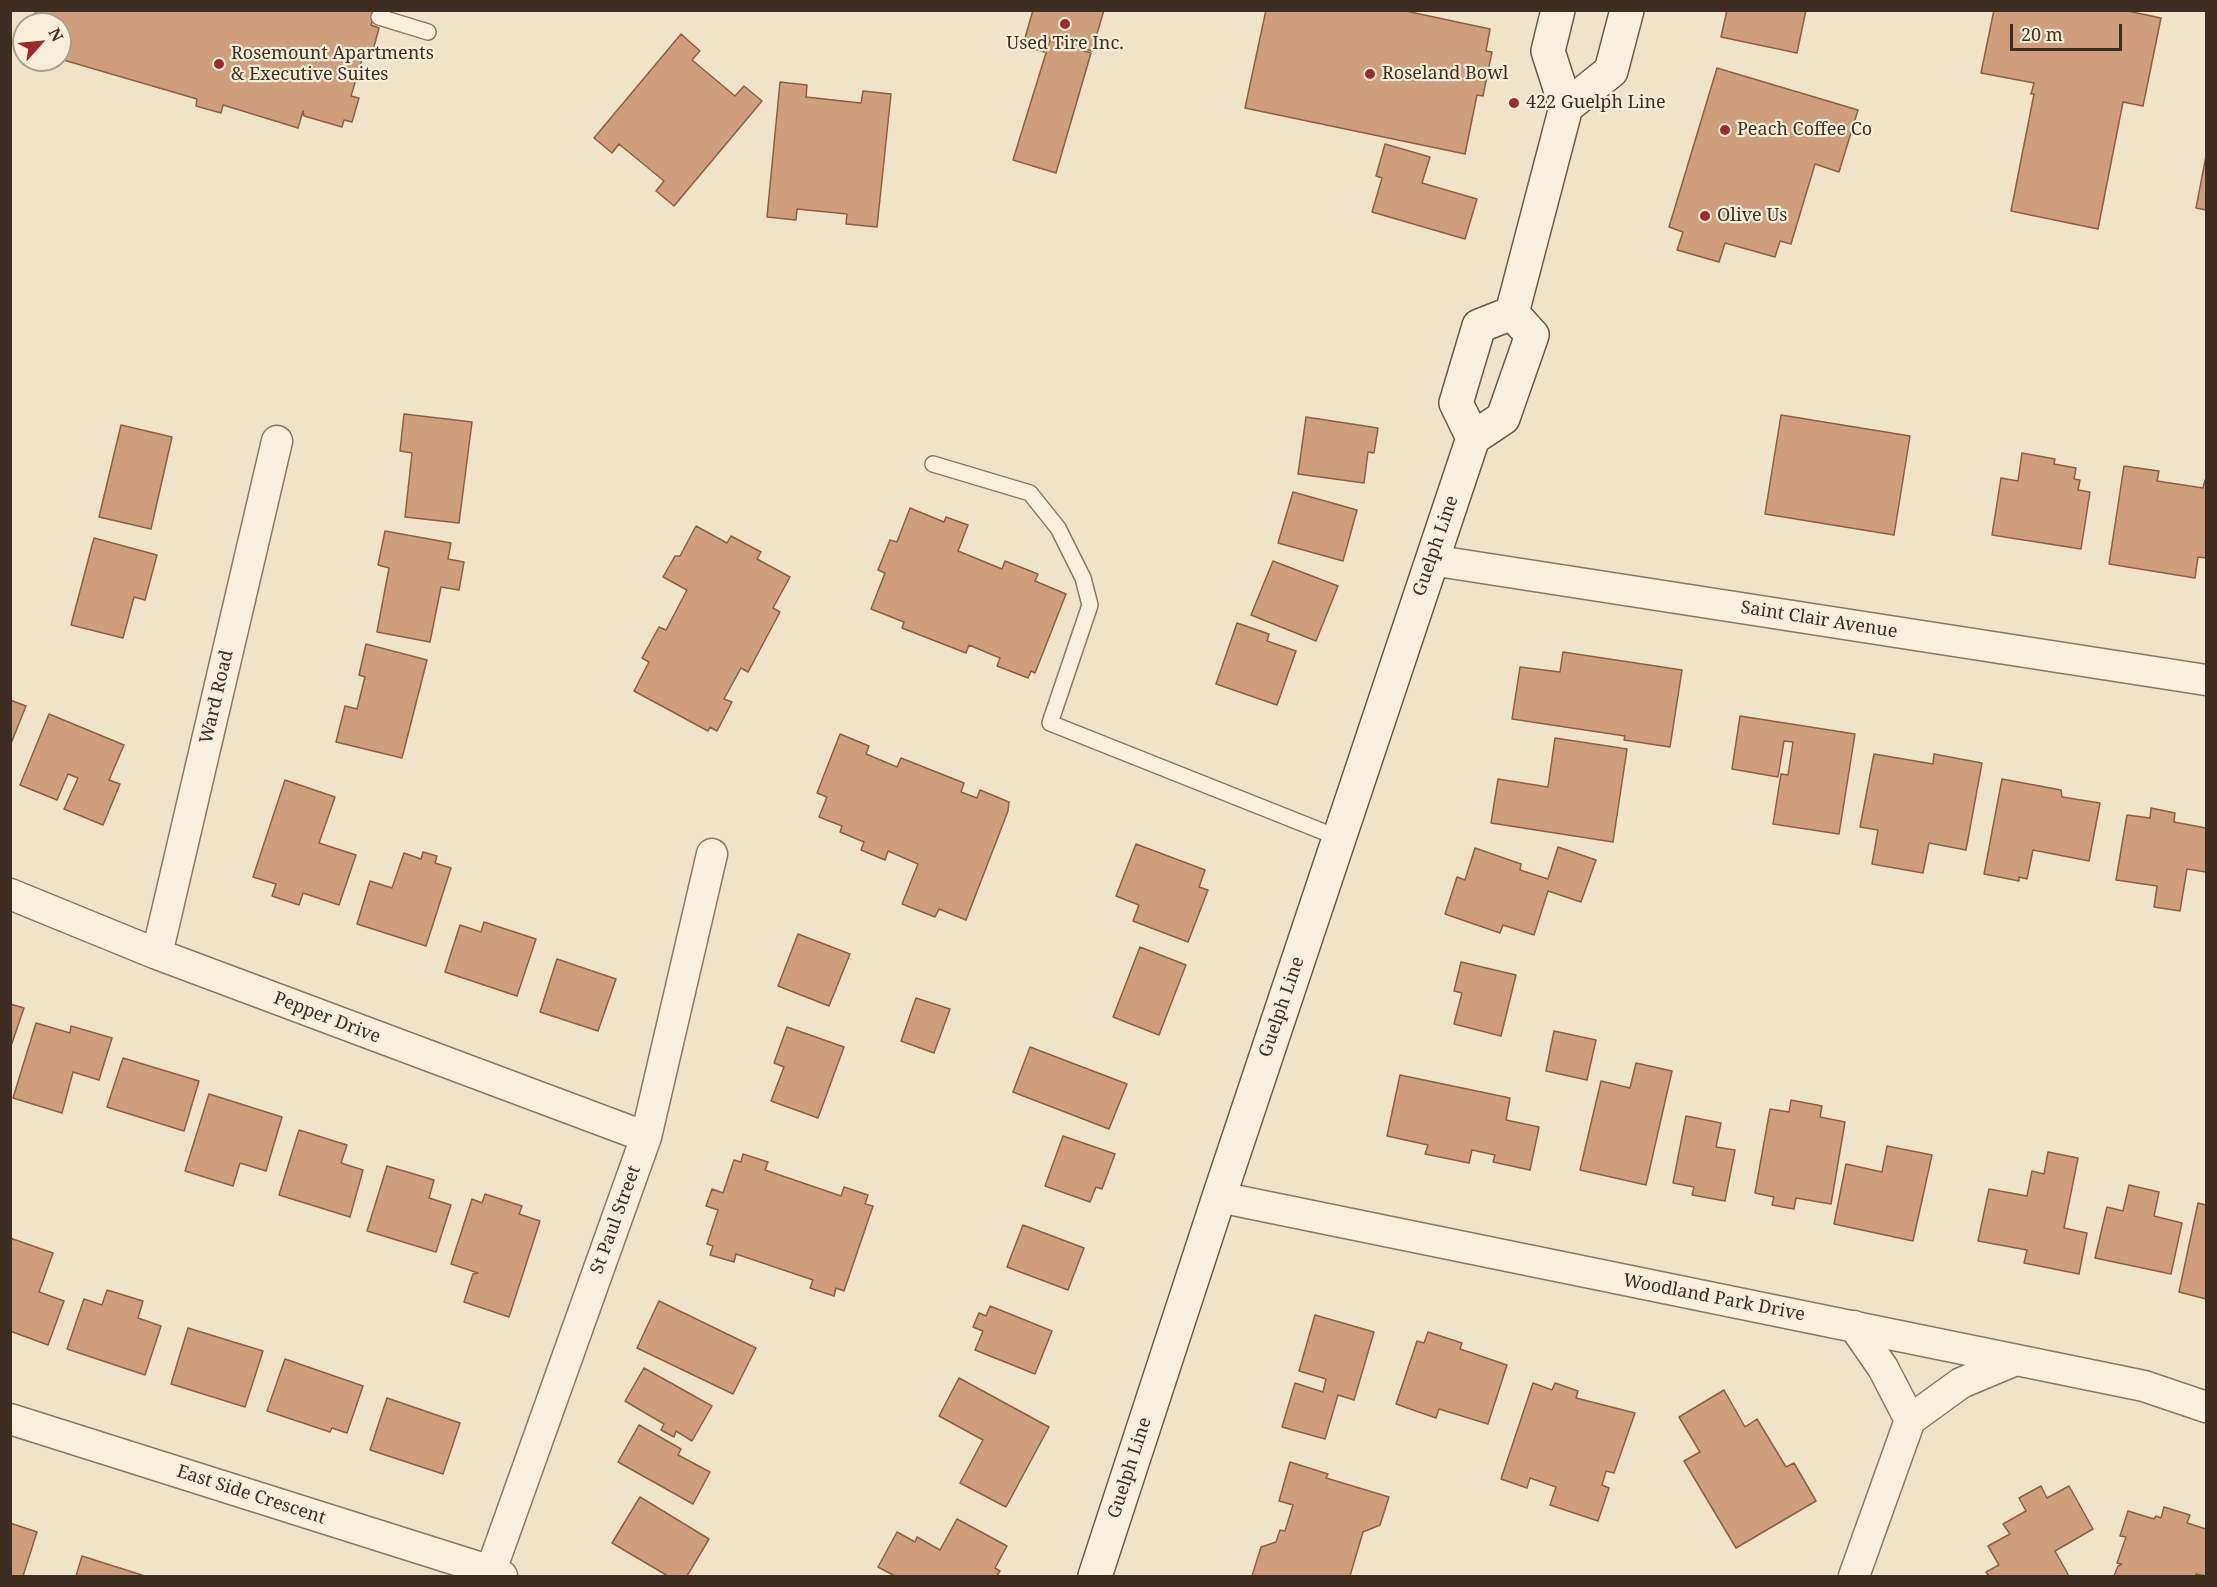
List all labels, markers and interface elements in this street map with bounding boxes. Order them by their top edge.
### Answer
north arrow [12,12,72,72]
scale bar [2013,12,2126,50]
marker: Used Tire Inc. [1058,17,1072,31]
text: 20 m [2021,22,2063,46]
text: N [44,24,69,45]
place label: Used Tire Inc. [1006,33,1124,55]
place label: Rosemount Apartments & Executive Suites [231,43,434,86]
marker: Rosemount Apartments & Executive Suites [212,57,226,71]
place label: Roseland Bowl [1382,63,1508,85]
marker: Roseland Bowl [1363,67,1377,81]
place label: 422 Guelph Line [1526,92,1666,114]
marker: 422 Guelph Line [1507,96,1521,110]
place label: Peach Coffee Co [1737,119,1872,141]
marker: Peach Coffee Co [1718,123,1732,137]
place label: Olive Us [1717,205,1787,227]
marker: Olive Us [1698,209,1712,223]
street label: Guelph Line [1409,493,1463,599]
street label: Saint Clair Avenue [1739,597,1899,643]
street label: Ward Road [196,648,238,746]
street label: Guelph Line [1255,954,1309,1060]
street label: Pepper Drive [270,988,384,1048]
street label: St Paul Street [586,1163,646,1277]
street label: Woodland Park Drive [1621,1270,1807,1326]
street label: Guelph Line [1104,1415,1156,1521]
street label: East Side Crescent [174,1461,328,1529]

